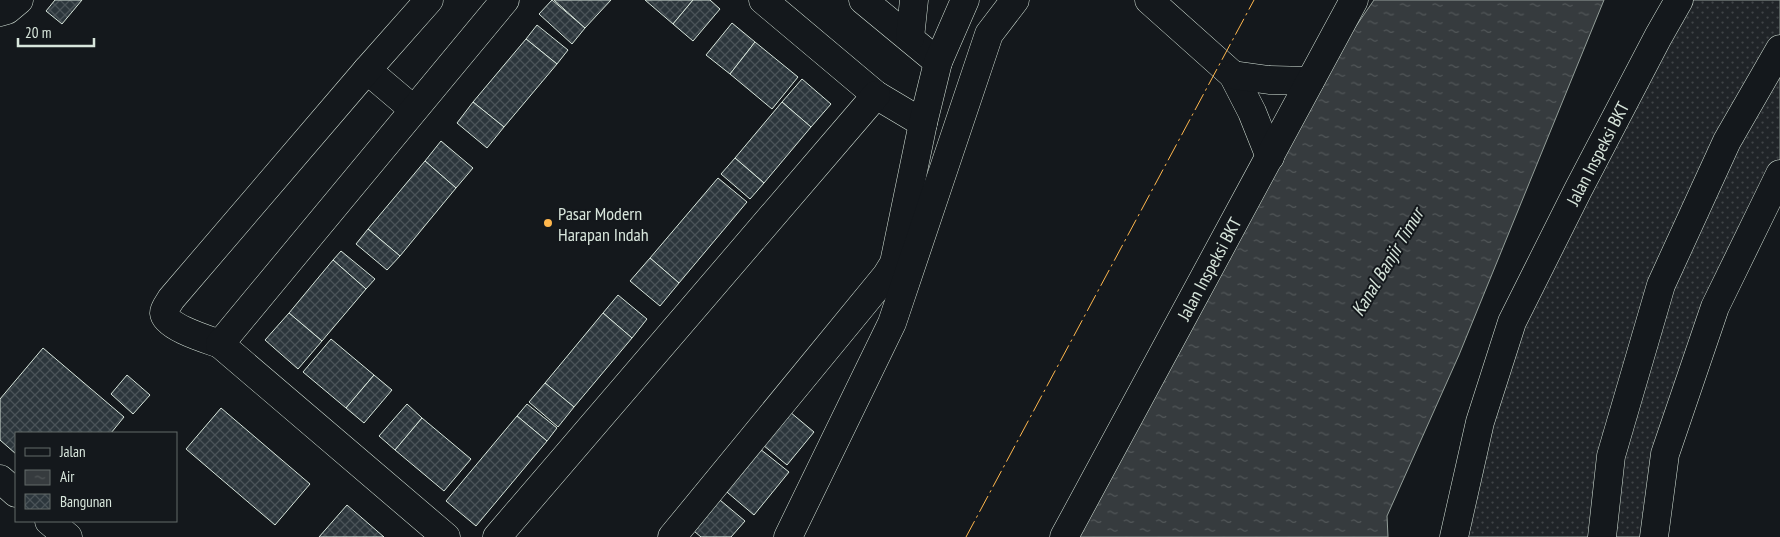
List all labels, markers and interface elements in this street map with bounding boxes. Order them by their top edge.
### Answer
scale bar [18,15,94,47]
text: 20 m [25,23,51,42]
street label: Jalan Inspeksi BKT [1560,97,1634,210]
water label: Kanal Banjir Timur [1345,201,1430,320]
place label: Pasar Modern Harapan Indah [558,202,649,246]
street label: Jalan Inspeksi BKT [1171,213,1246,325]
marker: Pasar Modern Harapan Indah [542,217,554,229]
legend [15,432,178,522]
text: Jalan [59,442,86,461]
text: Air [60,467,75,486]
text: Bangunan [60,492,112,511]

